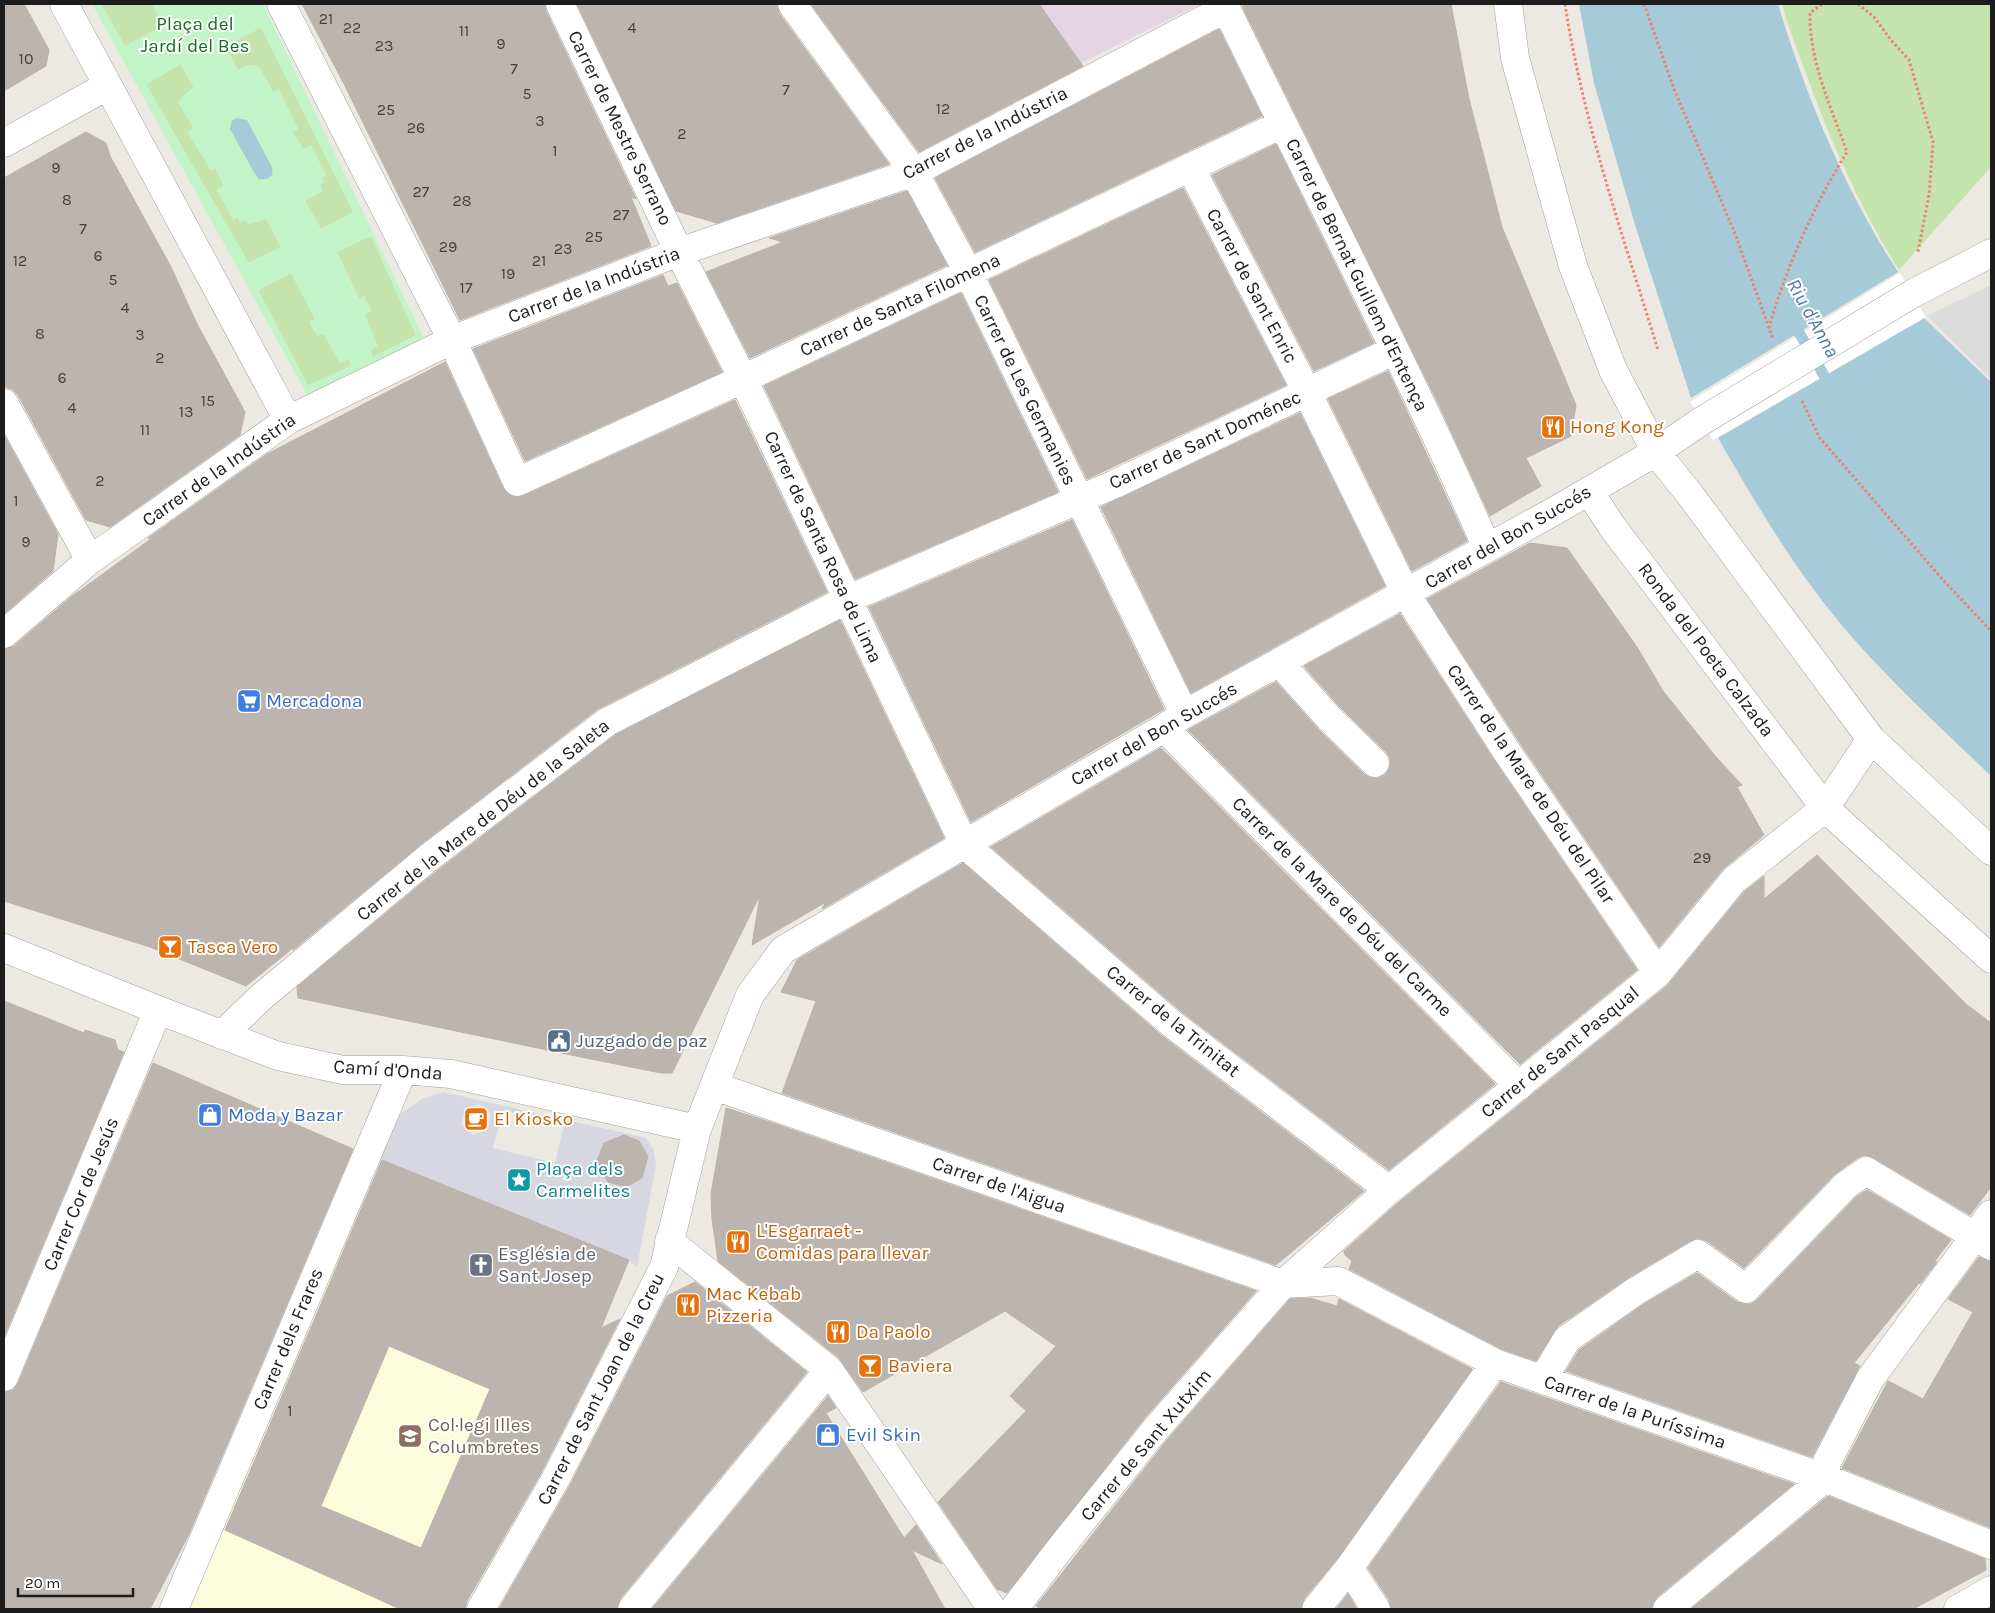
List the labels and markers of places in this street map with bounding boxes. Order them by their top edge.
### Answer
restaurant icon: Hong Kong [1540,414,1566,440]
place label: Hong Kong [1570,416,1664,438]
supermarket icon: Mercadona [236,688,262,714]
place label: Mercadona [266,690,363,712]
bar icon: Tasca Vero [157,934,183,960]
place label: Tasca Vero [188,936,278,958]
public building icon: Juzgado de paz [546,1028,572,1054]
place label: Juzgado de paz [576,1030,708,1052]
shop icon: Moda y Bazar [197,1102,223,1128]
place label: Moda y Bazar [228,1104,343,1126]
cafe icon: El Kiosko [463,1106,489,1132]
place label: El Kiosko [494,1108,573,1130]
place label: Plaça dels Carmelites [536,1158,630,1202]
place icon: Plaça dels Carmelites [506,1167,532,1193]
place label: L'Esgarraet - Comidas para llevar [756,1220,928,1264]
restaurant icon: L'Esgarraet - Comidas para llevar [725,1229,751,1255]
place label: Església de Sant Josep [498,1243,596,1287]
church icon: Església de Sant Josep [468,1252,494,1278]
place label: Mac Kebab Pizzeria [706,1283,801,1327]
restaurant icon: Mac Kebab Pizzeria [675,1292,701,1318]
restaurant icon: Da Paolo [825,1319,851,1345]
place label: Da Paolo [856,1321,931,1343]
bar icon: Baviera [857,1353,883,1379]
place label: Baviera [888,1355,953,1377]
place label: Col·legi Illes Columbretes [428,1414,539,1458]
shop icon: Evil Skin [815,1422,841,1448]
school or university icon: Col·legi Illes Columbretes [397,1423,423,1449]
place label: Evil Skin [846,1424,921,1446]

